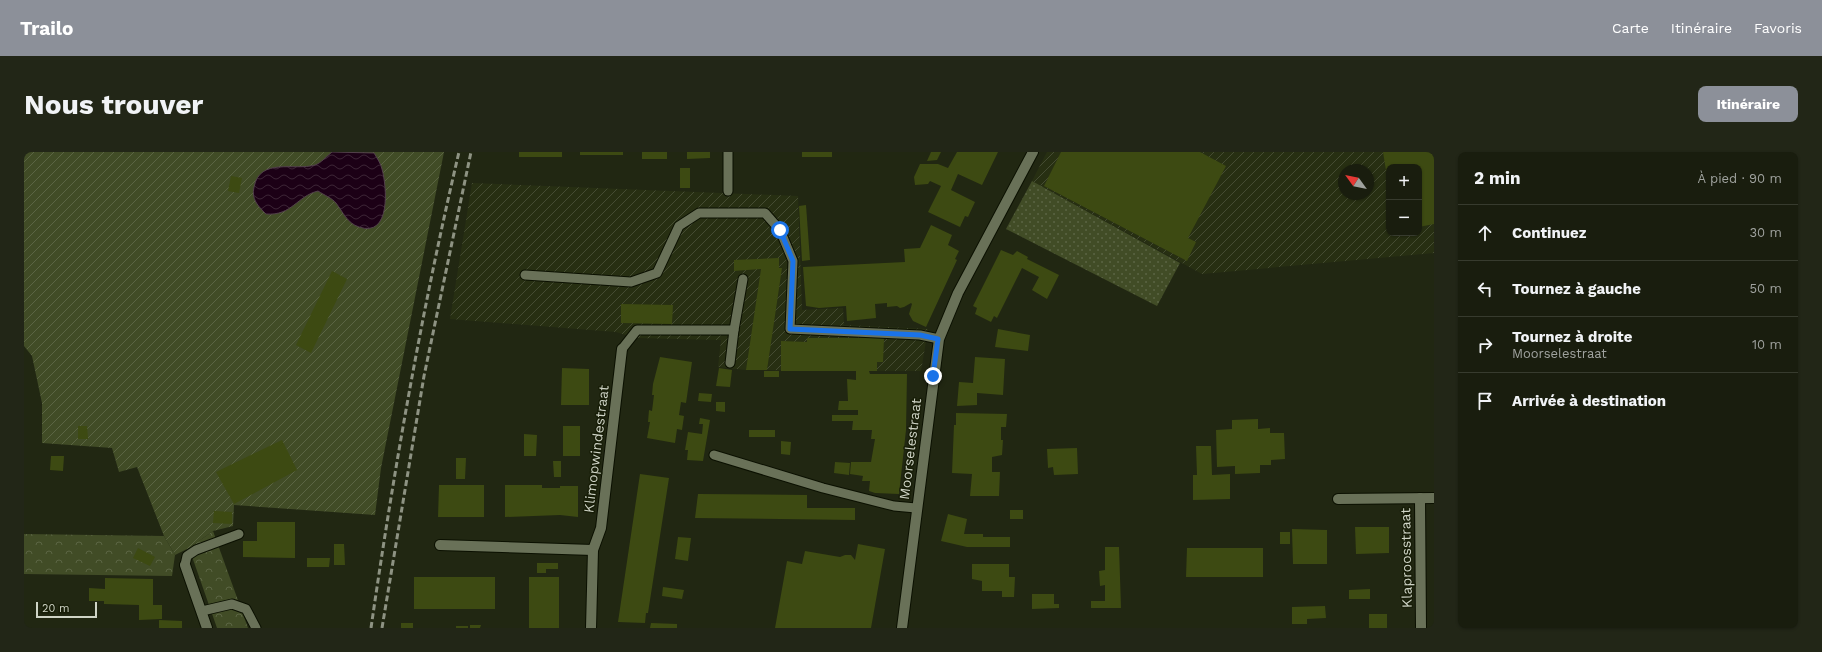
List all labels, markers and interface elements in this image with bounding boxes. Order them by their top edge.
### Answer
text: Trailo [20,17,73,40]
text: Carte [1612,20,1649,36]
text: Itinéraire [1671,20,1732,36]
text: Favoris [1754,20,1802,36]
button: Itinéraire [1698,86,1798,122]
text: Nous trouver [24,88,203,121]
north arrow [1338,164,1374,200]
map controls [1386,164,1422,236]
button: + [1386,164,1422,200]
text: 2 min [1474,168,1520,188]
text: À pied · 90 m [1698,171,1782,186]
button: − [1386,200,1422,236]
route start [771,221,789,239]
icon: ahead [1474,222,1496,244]
text: Continuez [1512,224,1586,242]
text: 30 m [1750,225,1782,240]
icon: left [1474,278,1496,300]
text: Tournez à gauche [1512,280,1641,298]
text: 50 m [1750,281,1782,296]
text: Tournez à droite [1512,328,1632,346]
icon: right [1474,334,1496,356]
text: 10 m [1752,337,1782,352]
text: Moorselestraat [1512,346,1607,361]
route end [924,367,942,385]
street label: Klimopwindestraat [580,384,612,514]
icon: arrive [1474,390,1496,412]
text: Arrivée à destination [1512,392,1666,410]
street label: Moorselestraat [896,397,924,501]
street label: Klaproosstraat [1397,508,1415,608]
scale bar [36,600,97,619]
text: 20 m [42,602,70,615]

